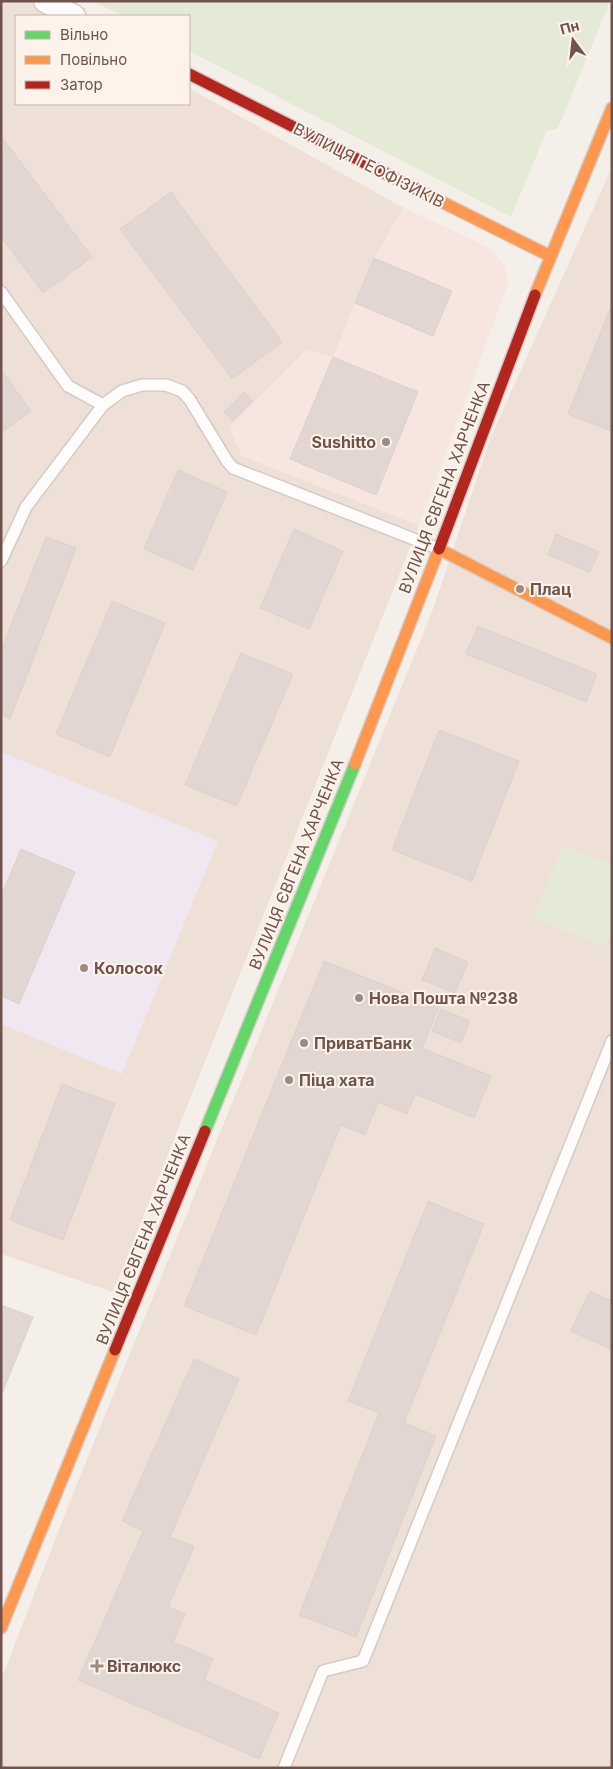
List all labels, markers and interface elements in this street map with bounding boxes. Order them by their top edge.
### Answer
legend [15,15,190,105]
north arrow [548,15,598,65]
text: Пн [558,16,581,38]
text: Вільно [60,25,108,44]
text: Повільно [60,50,127,69]
text: Затор [60,75,103,94]
street label: ВУЛИЦЯ ГЕОФІЗИКІВ [290,118,448,212]
street label: ВУЛИЦЯ ЄВГЕНА ХАРЧЕНКА [394,378,494,596]
place label: Sushitto [311,432,376,452]
marker: Sushitto [380,436,392,448]
place label: Плац [530,579,572,599]
marker: Плац [514,583,526,595]
street label: ВУЛИЦЯ ЄВГЕНА ХАРЧЕНКА [244,755,348,973]
place label: Колосок [94,958,163,978]
marker: Колосок [78,962,90,974]
place label: Нова Пошта №238 [369,988,518,1008]
marker: Нова Пошта №238 [353,992,365,1004]
place label: ПриватБанк [314,1033,413,1053]
marker: ПриватБанк [298,1037,310,1049]
place label: Піца хата [299,1070,375,1090]
marker: Піца хата [283,1074,295,1086]
street label: ВУЛИЦЯ ЄВГЕНА ХАРЧЕНКА [91,1130,195,1348]
place label: Віталюкс [107,1656,181,1676]
marker: Віталюкс [91,1660,103,1672]

